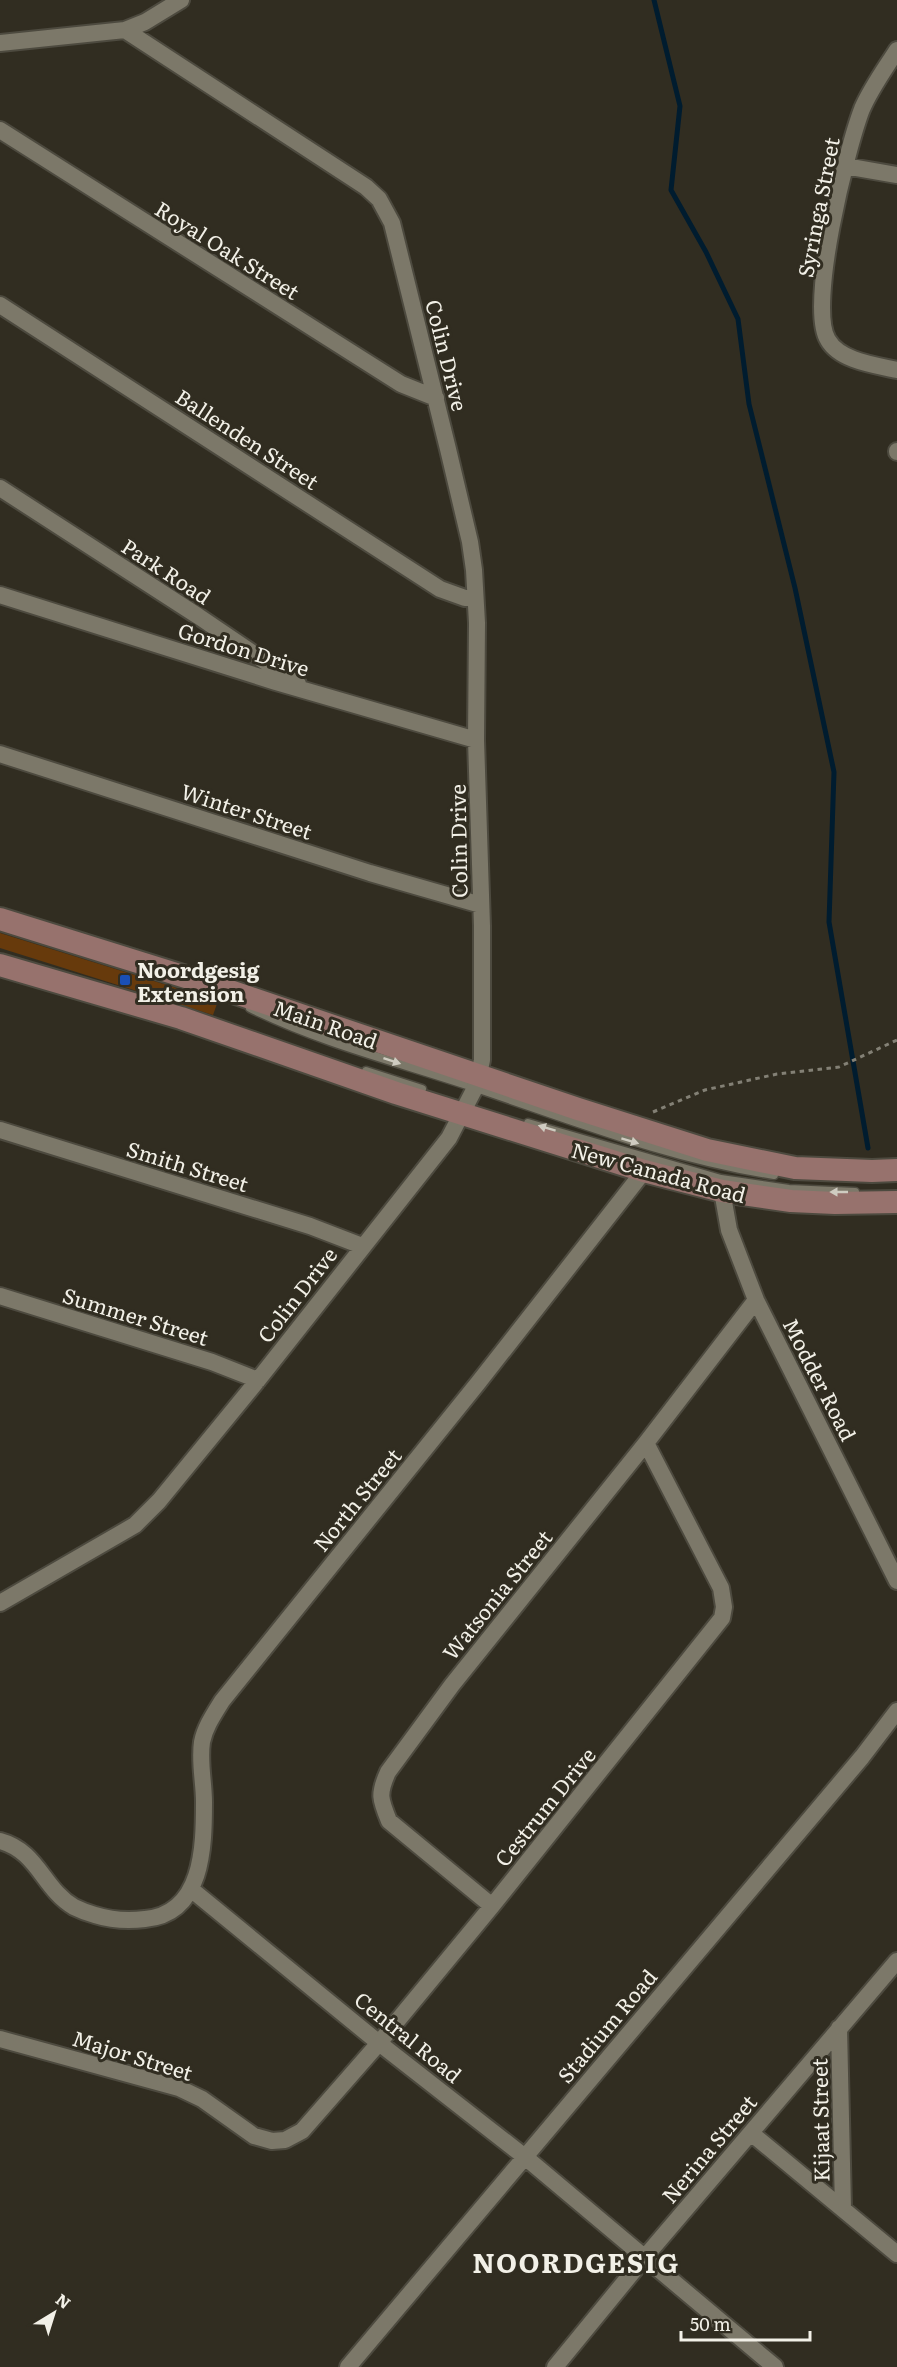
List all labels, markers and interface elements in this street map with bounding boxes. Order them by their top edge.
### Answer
street label: Syringa Street [788,134,846,280]
street label: Royal Oak Street [150,192,307,306]
street label: Colin Drive [419,296,477,414]
street label: Ballenden Street [170,380,326,496]
street label: Park Road [116,529,218,611]
street label: Gordon Drive [175,613,313,683]
street label: Winter Street [178,774,317,846]
street label: Colin Drive [441,784,473,898]
place label: Noordgesig Extension [137,953,260,1008]
marker: Noordgesig Extension [118,973,132,987]
street label: Main Road [270,991,382,1055]
one-way arrow [383,1057,401,1066]
one-way arrow [538,1123,556,1132]
street label: Smith Street [123,1132,253,1198]
street label: New Canada Road [568,1133,750,1209]
one-way arrow [621,1137,639,1146]
one-way arrow [829,1187,848,1197]
street label: Colin Drive [249,1239,343,1348]
street label: Summer Street [59,1278,213,1352]
street label: Modder Road [777,1312,865,1446]
street label: North Street [305,1440,408,1557]
street label: Watsonia Street [434,1522,559,1666]
street label: Cestrum Drive [486,1740,602,1872]
street label: Stadium Road [549,1961,663,2089]
street label: Central Road [349,1983,469,2089]
street label: Major Street [69,2021,198,2087]
street label: Kijaat Street [802,2057,836,2182]
street label: Nerina Street [653,2086,763,2209]
district label: NOORDGESIG [472,2241,680,2281]
north arrow [24,2283,84,2343]
text: N [51,2287,77,2314]
scale bar [681,2304,810,2342]
text: 50 m [690,2310,731,2337]

